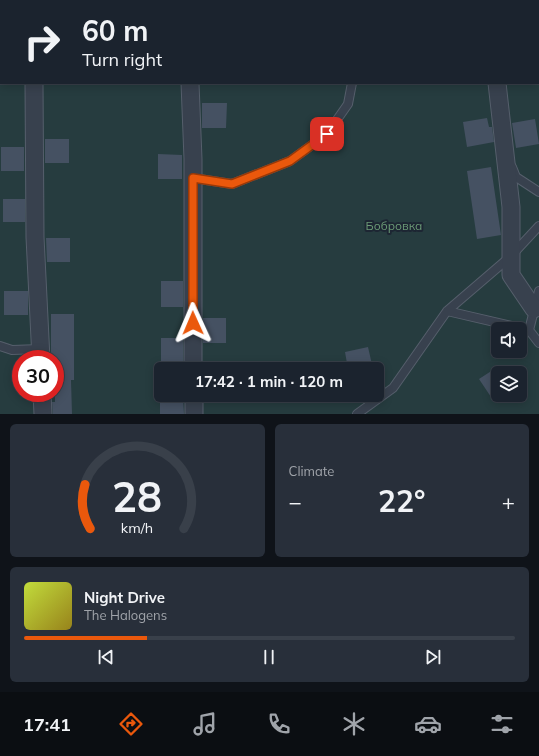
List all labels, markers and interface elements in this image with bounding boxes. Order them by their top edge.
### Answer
text: 60 m [82,13,148,48]
icon: right [16,16,68,68]
text: Turn right [82,48,162,71]
pin [310,117,344,151]
icon: arrive [316,123,338,145]
park label: Бобровка [366,218,422,233]
position arrow [172,302,214,344]
map controls [491,322,527,402]
button: sound [491,322,527,358]
speed limit sign: 30 [12,350,64,402]
button: layers [491,366,527,402]
text: 17:42 · 1 min · 120 m [195,372,343,391]
text: Climate [289,463,334,479]
text: 28 [112,469,162,521]
text: 22° [378,482,425,520]
text: − [289,488,302,516]
text: + [502,488,515,516]
text: km/h [121,518,153,536]
text: Night Drive [84,588,165,607]
text: The Halogens [84,607,167,623]
icon: previous [95,646,117,668]
icon: pause [258,646,280,668]
icon: next [422,646,444,668]
icon: directions [117,710,145,738]
icon: music [191,710,219,738]
icon: phone [265,710,293,738]
icon: climate [340,710,368,738]
icon: car [414,710,442,738]
icon: filters [488,710,516,738]
text: 17:41 [23,713,71,736]

